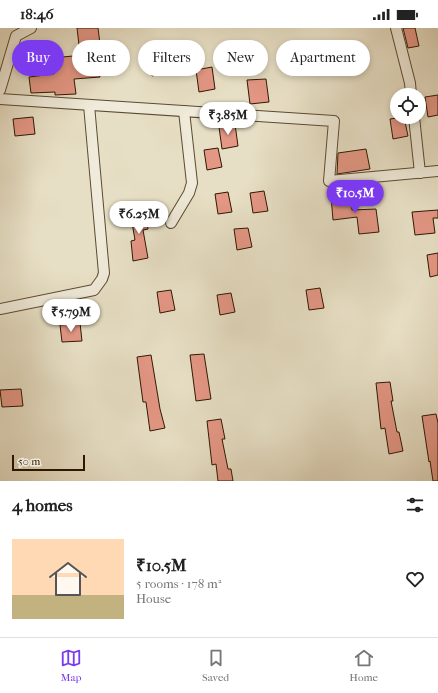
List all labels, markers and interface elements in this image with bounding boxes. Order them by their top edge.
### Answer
text: 18:46 [20,5,54,23]
chip: Buy [12,40,64,76]
chip: Rent [72,40,130,76]
chip: Filters [138,40,205,76]
chip: New [213,40,268,76]
chip: Apartment [276,40,370,76]
map controls [390,88,426,124]
button: locate [390,88,426,124]
pin: ₹3.85M [195,102,261,136]
text: ₹3.85M [208,107,248,122]
pin: ₹10.5M [322,180,388,214]
text: ₹10.5M [336,185,374,200]
pin: ₹6.25M [106,201,172,235]
text: ₹6.25M [118,206,160,221]
pin: ₹5.79M [38,299,104,333]
text: ₹5.79M [51,304,91,319]
scale bar [12,453,85,472]
text: 50 m [18,455,40,468]
icon: filters [404,494,426,516]
text: 4 homes [12,495,72,515]
icon: home [44,555,92,603]
text: ₹10.5M [136,555,187,575]
icon: heart [404,568,426,590]
text: 5 rooms · 178 m² [136,576,222,591]
text: House [136,591,171,606]
tab: Map [60,647,82,684]
tab: Saved [202,647,229,684]
tab: Home [349,647,378,684]

